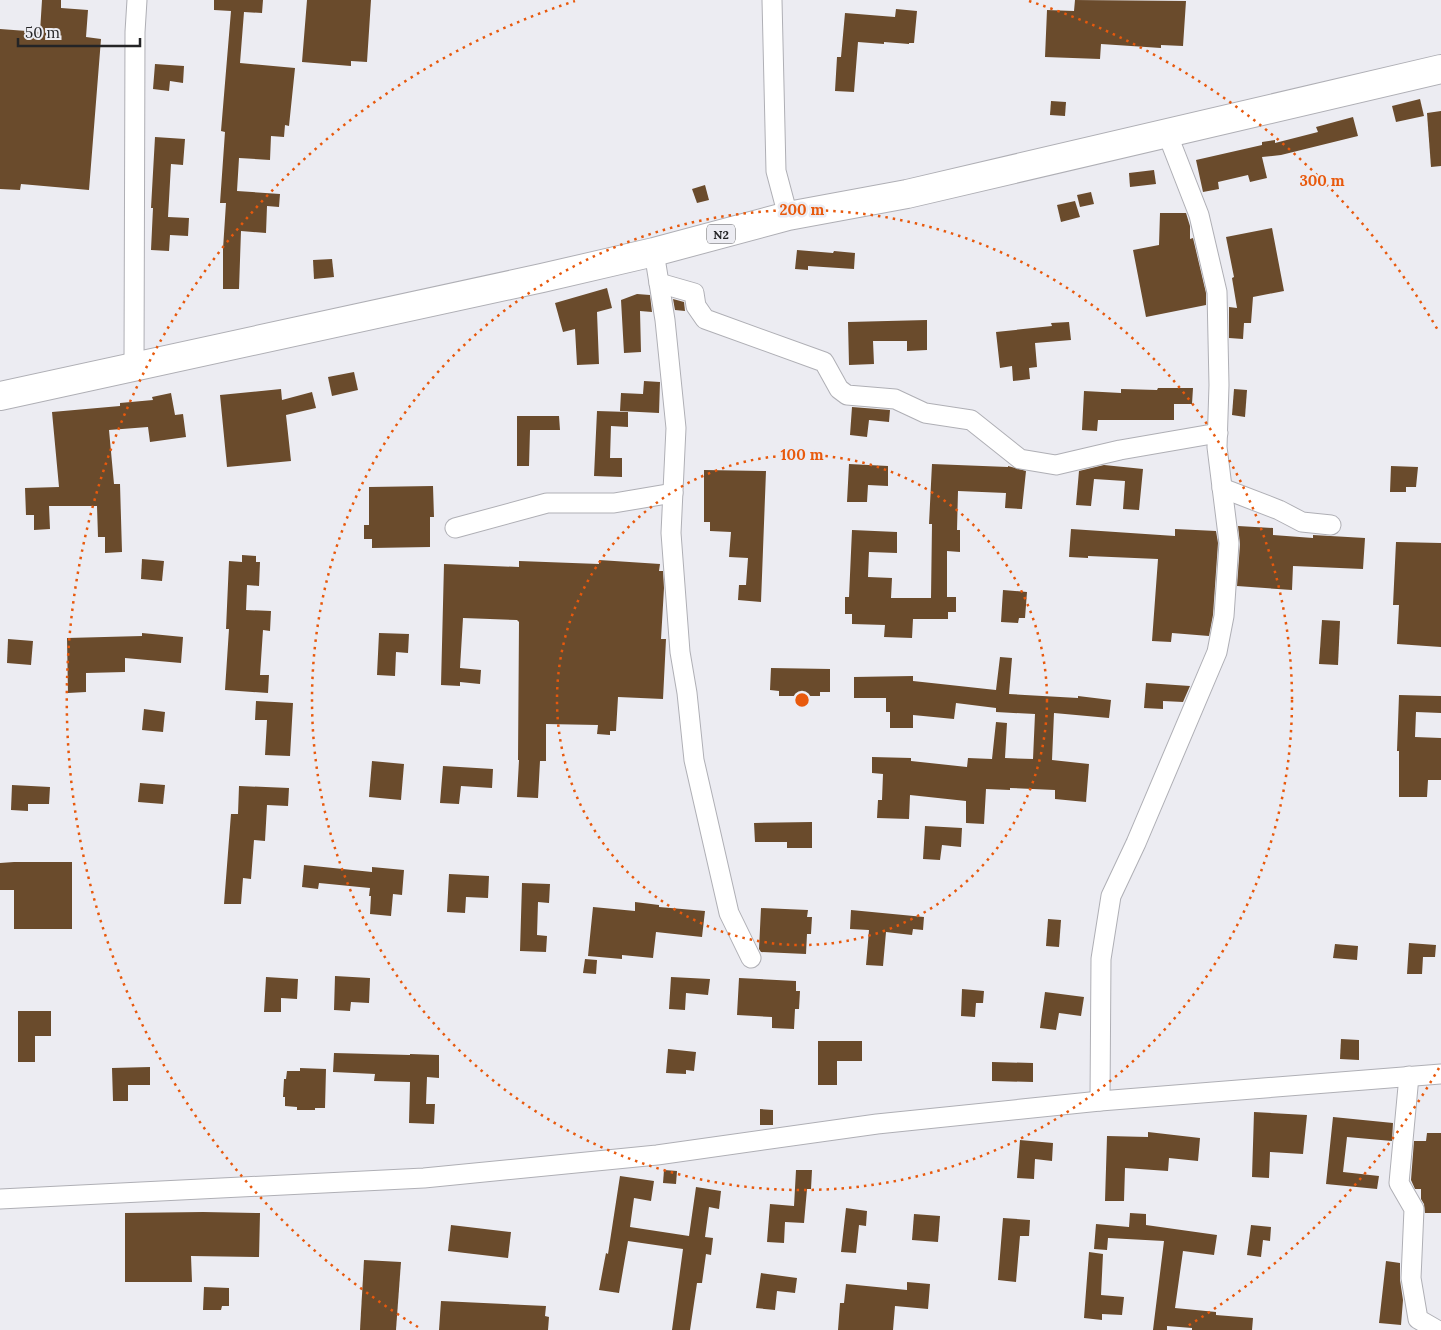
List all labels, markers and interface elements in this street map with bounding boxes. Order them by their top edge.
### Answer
scale bar [18,15,140,47]
text: 50 m [25,23,60,42]
text: 300 m [1299,171,1345,190]
text: 200 m [780,200,825,219]
road number: N2 [707,224,735,243]
text: 100 m [781,445,824,464]
centre of rings [793,691,811,709]

